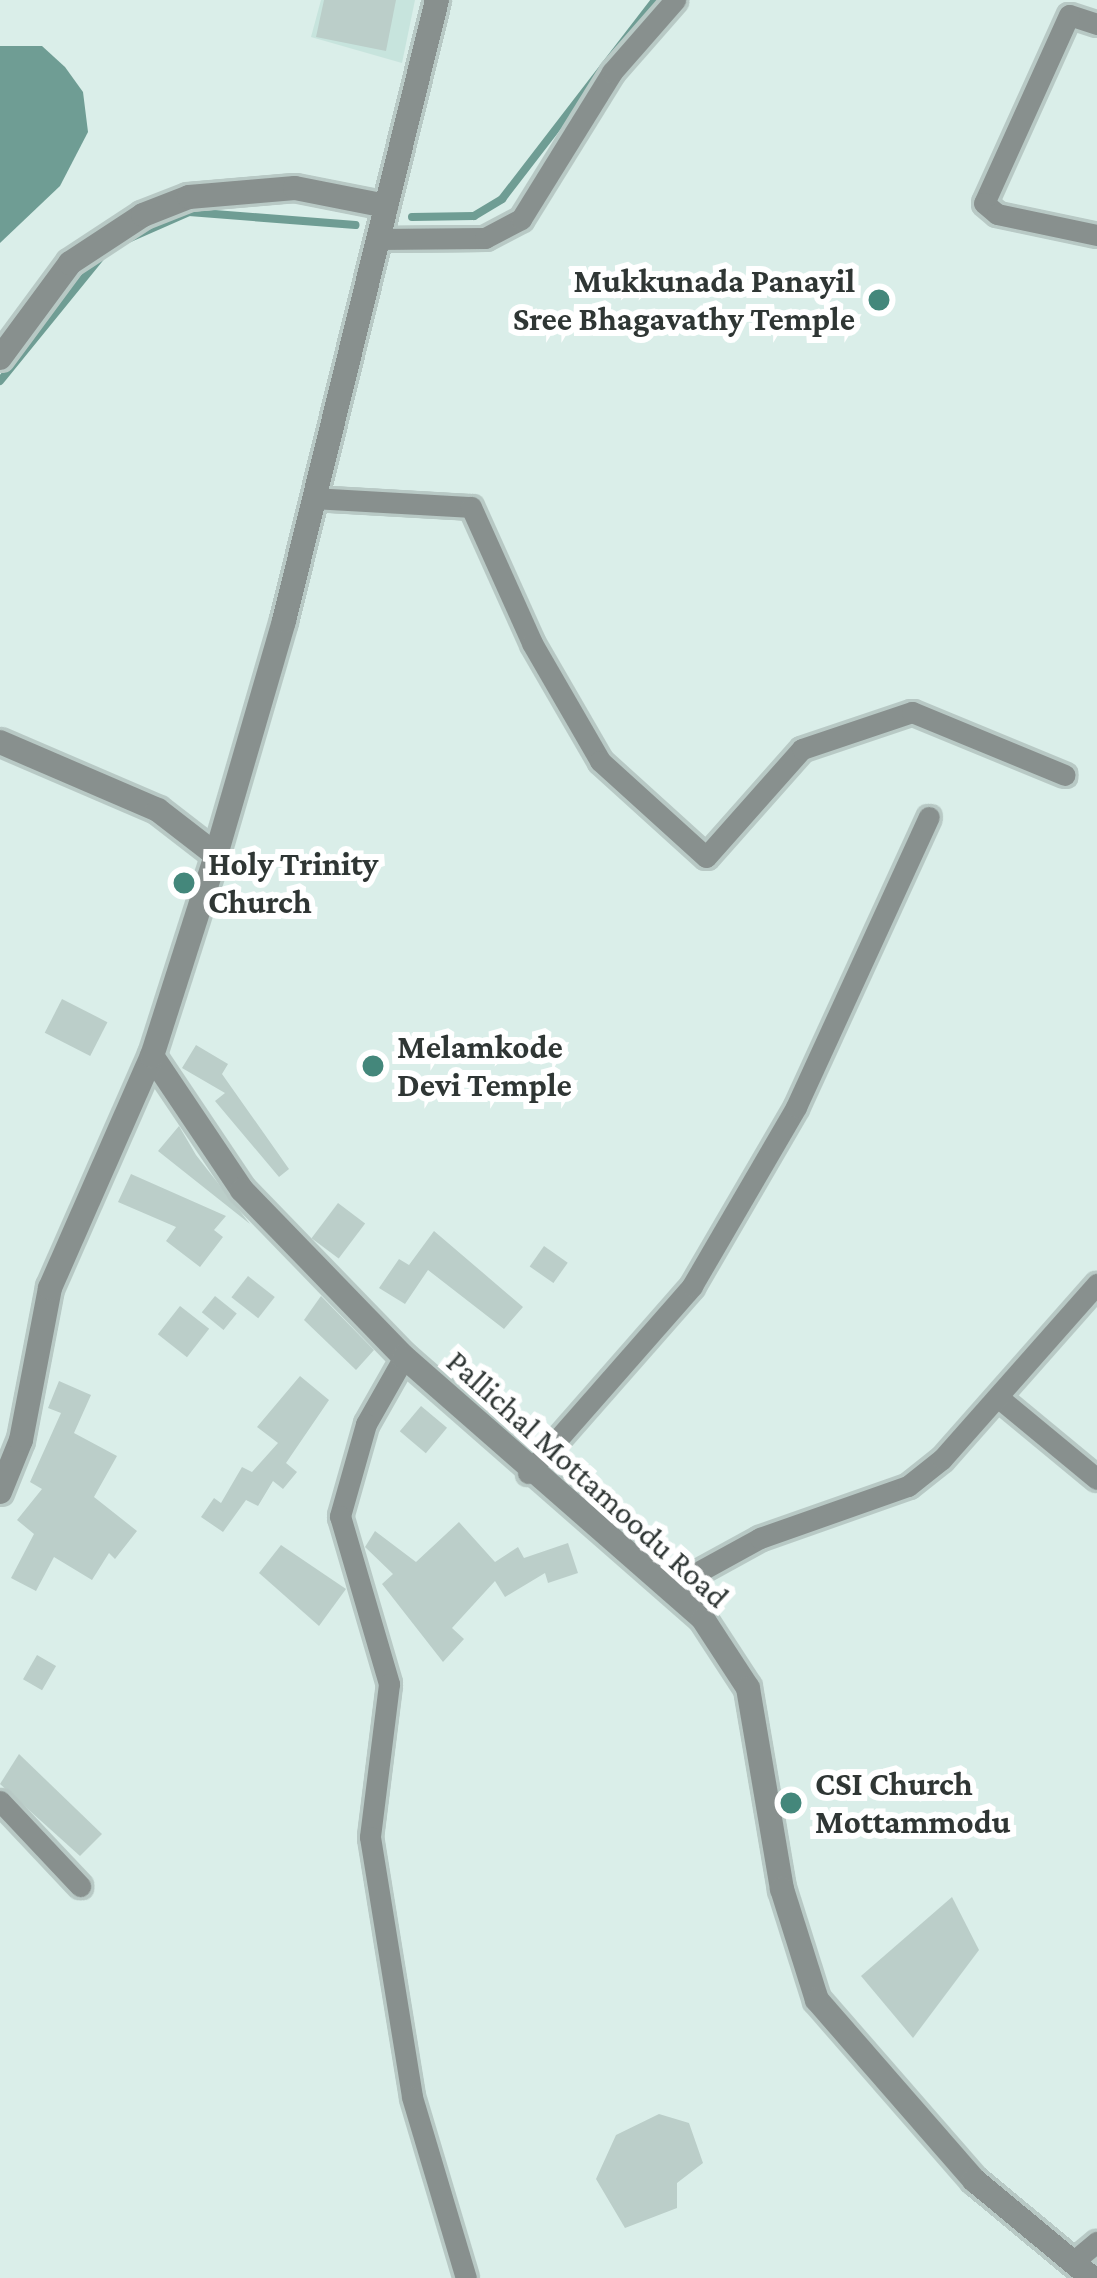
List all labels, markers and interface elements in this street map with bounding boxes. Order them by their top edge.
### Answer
place label: Mukkunada Panayil Sree Bhagavathy Temple [513,261,855,339]
marker: Mukkunada Panayil Sree Bhagavathy Temple [866,287,892,313]
place label: Holy Trinity Church [208,844,378,922]
marker: Holy Trinity Church [171,870,197,896]
place label: Melamkode Devi Temple [397,1027,572,1105]
marker: Melamkode Devi Temple [360,1053,386,1079]
street label: Pallichal Mottamoodu Road [439,1342,737,1616]
place label: CSI Church Mottammodu [815,1764,1010,1842]
marker: CSI Church Mottammodu [778,1790,804,1816]

